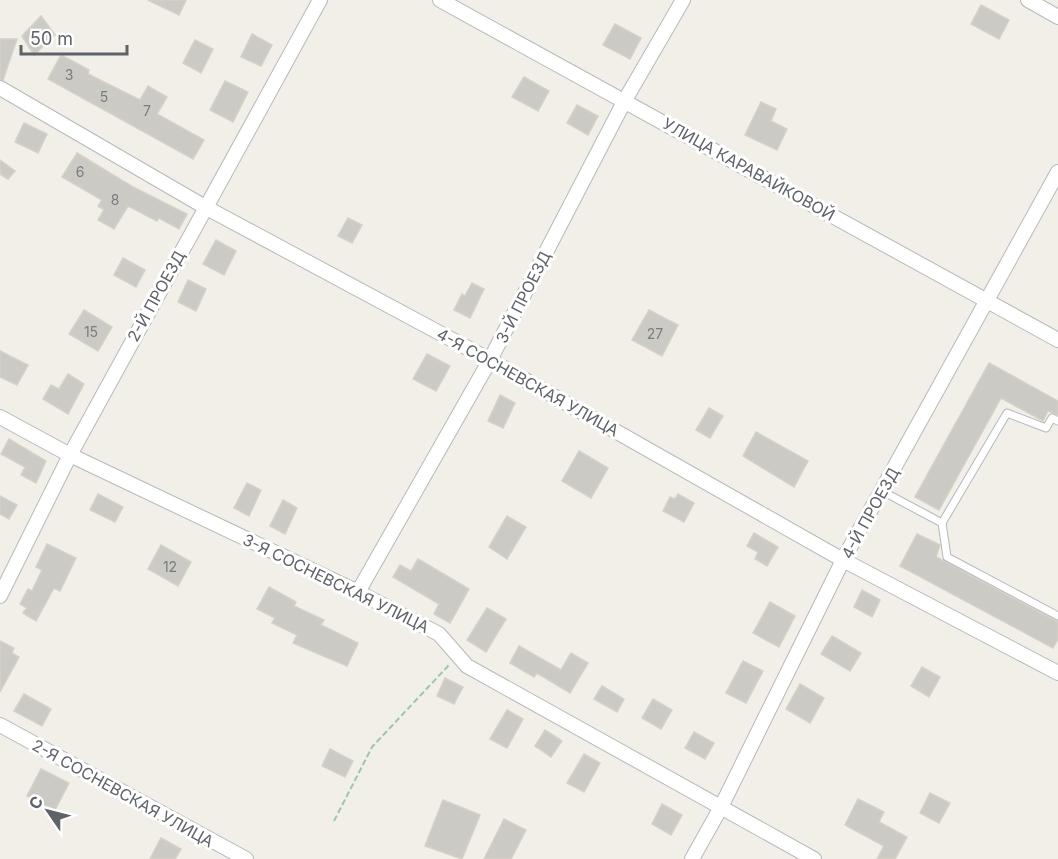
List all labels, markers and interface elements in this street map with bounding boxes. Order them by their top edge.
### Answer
scale bar [21,18,128,56]
text: 50 m [30,28,73,49]
house number: 3 [65,66,73,83]
house number: 5 [100,88,108,105]
house number: 7 [143,102,151,119]
street label: УЛИЦА КАРАВАЙКОВОЙ [659,113,839,225]
house number: 6 [76,163,84,180]
house number: 8 [111,191,119,208]
street label: 2-Й ПРОЕЗД [123,247,189,345]
street label: 3-Й ПРОЕЗД [491,248,555,346]
house number: 15 [84,323,98,340]
street label: 4-Я СОСНЕВСКАЯ УЛИЦА [434,324,622,440]
house number: 27 [647,325,663,342]
street label: 4-Й ПРОЕЗД [837,464,903,562]
street label: 3-Я СОСНЕВСКАЯ УЛИЦА [240,529,432,637]
house number: 12 [163,558,177,575]
street label: 2-Я СОСНЕВСКАЯ УЛИЦА [29,735,217,851]
north arrow [18,781,78,841]

